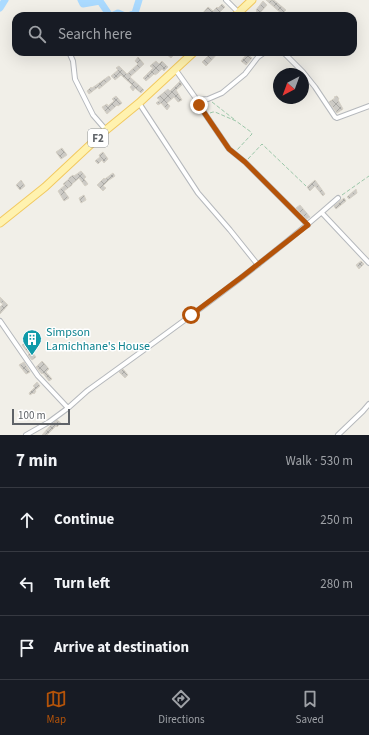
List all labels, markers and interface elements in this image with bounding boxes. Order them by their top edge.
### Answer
search box [12,12,357,56]
icon: search [26,23,48,45]
text: Search here [58,24,132,45]
north arrow [273,68,309,104]
route end [190,96,208,114]
road number: F2 [88,129,108,147]
route start [182,306,200,324]
place label: Simpson Lamichhane's House [46,324,150,355]
building icon: Simpson Lamichhane's House [21,328,43,356]
scale bar [12,407,70,426]
text: 100 m [18,408,46,423]
text: 7 min [16,449,57,473]
text: Walk · 530 m [285,452,353,470]
icon: ahead [16,509,38,531]
text: Continue [54,509,114,530]
text: 250 m [320,511,353,529]
icon: left [16,573,38,595]
text: Turn left [54,573,110,594]
text: 280 m [320,575,353,593]
icon: arrive [16,637,38,659]
text: Arrive at destination [54,637,189,658]
tab: Map [45,688,67,727]
tab: Directions [158,688,205,727]
tab: Saved [296,688,324,727]

